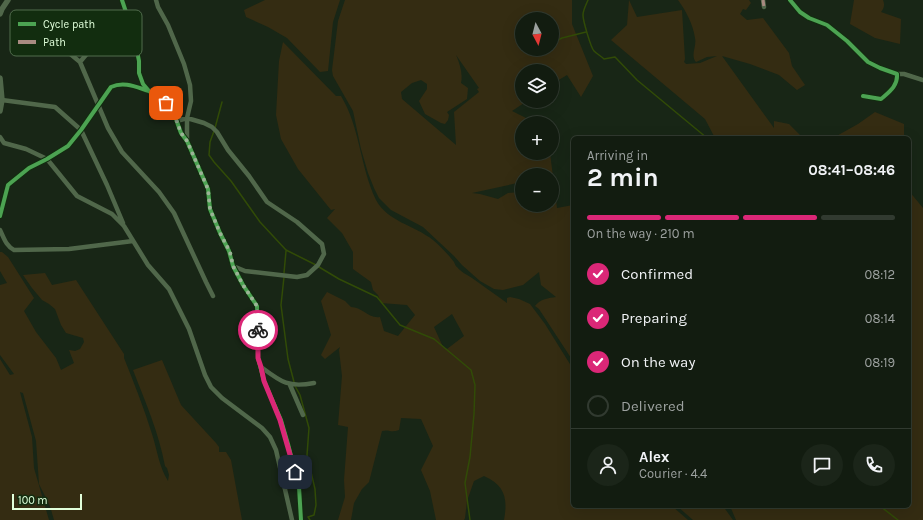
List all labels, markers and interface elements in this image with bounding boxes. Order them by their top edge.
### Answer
legend [10,10,142,56]
north arrow [515,12,559,56]
map controls [515,12,559,212]
text: Cycle path [43,18,95,31]
text: Path [43,36,66,49]
button: layers [515,64,559,108]
pin [149,86,183,120]
icon: bag [155,92,177,114]
button: + [515,116,559,160]
text: Arriving in [587,148,648,163]
text: 08:41–08:46 [808,161,895,179]
text: 2 min [587,162,659,193]
button: − [515,168,559,212]
text: On the way · 210 m [587,226,695,241]
icon: check [587,263,609,285]
text: Confirmed [621,265,693,283]
text: 08:12 [864,267,895,282]
icon: check [587,307,609,329]
text: Preparing [621,309,687,327]
courier [238,310,278,350]
text: 08:14 [865,311,895,326]
icon: bike [247,319,269,341]
icon: check [587,351,609,373]
text: On the way [621,353,695,371]
text: 08:19 [864,355,895,370]
text: Delivered [621,397,685,415]
button: person [587,444,629,486]
button: chat [801,444,843,486]
button: phone [853,444,895,486]
text: Alex [639,448,669,466]
pin [278,455,312,489]
icon: home [284,461,306,483]
text: Courier · 4.4 [639,466,707,481]
scale bar [12,492,82,511]
text: 100 m [18,494,48,507]

